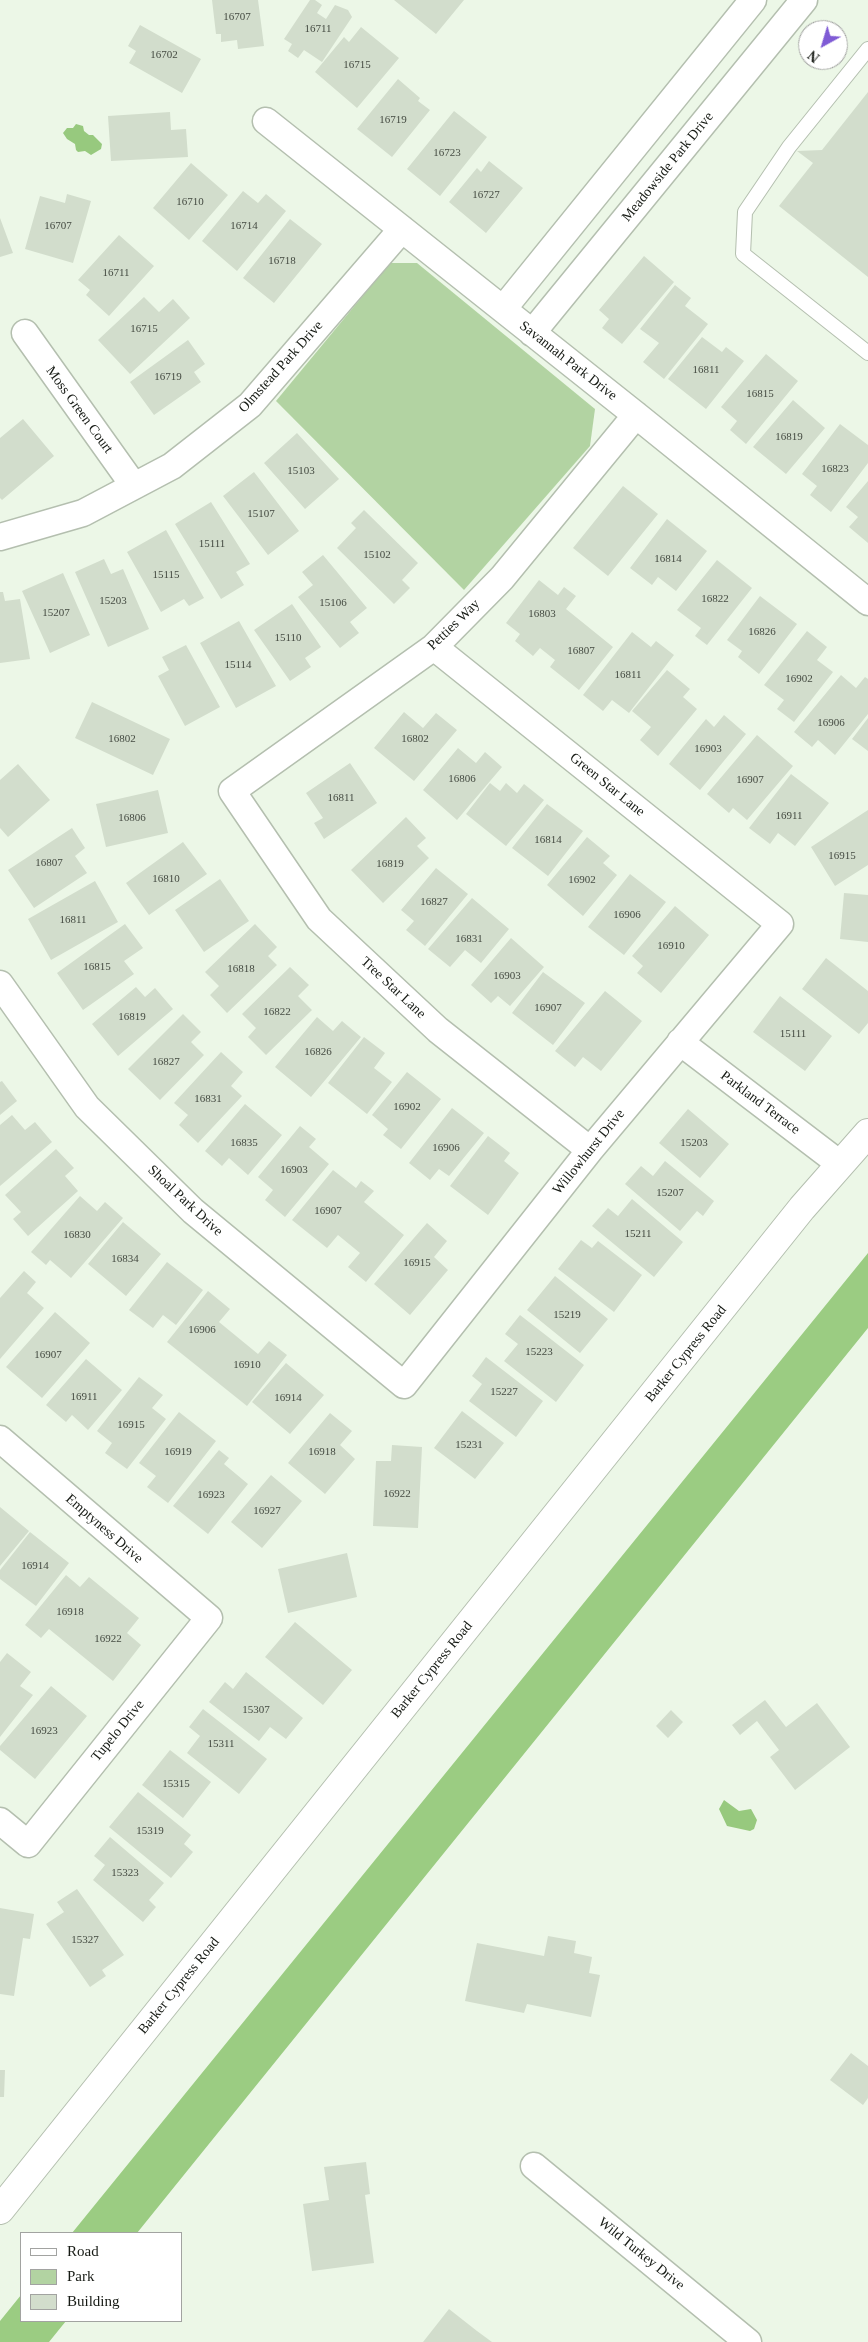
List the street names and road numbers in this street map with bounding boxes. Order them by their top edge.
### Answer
street label: Meadowside Park Drive [619,109,717,225]
street label: Olmstead Park Drive [235,317,327,417]
street label: Savannah Park Drive [516,318,620,404]
street label: Moss Green Court [42,363,116,457]
street label: Petties Way [424,596,484,654]
street label: Green Star Lane [566,750,648,820]
street label: Tree Star Lane [357,954,429,1022]
street label: Parkland Terrace [717,1068,803,1138]
street label: Willowhurst Drive [549,1106,629,1198]
street label: Shoal Park Drive [144,1162,226,1240]
street label: Barker Cypress Road [642,1302,730,1406]
street label: Emptyness Drive [62,1491,146,1567]
street label: Barker Cypress Road [388,1618,476,1722]
street label: Tupelo Drive [88,1697,148,1765]
street label: Barker Cypress Road [135,1934,223,2038]
street label: Wild Turkey Drive [594,2214,688,2294]

